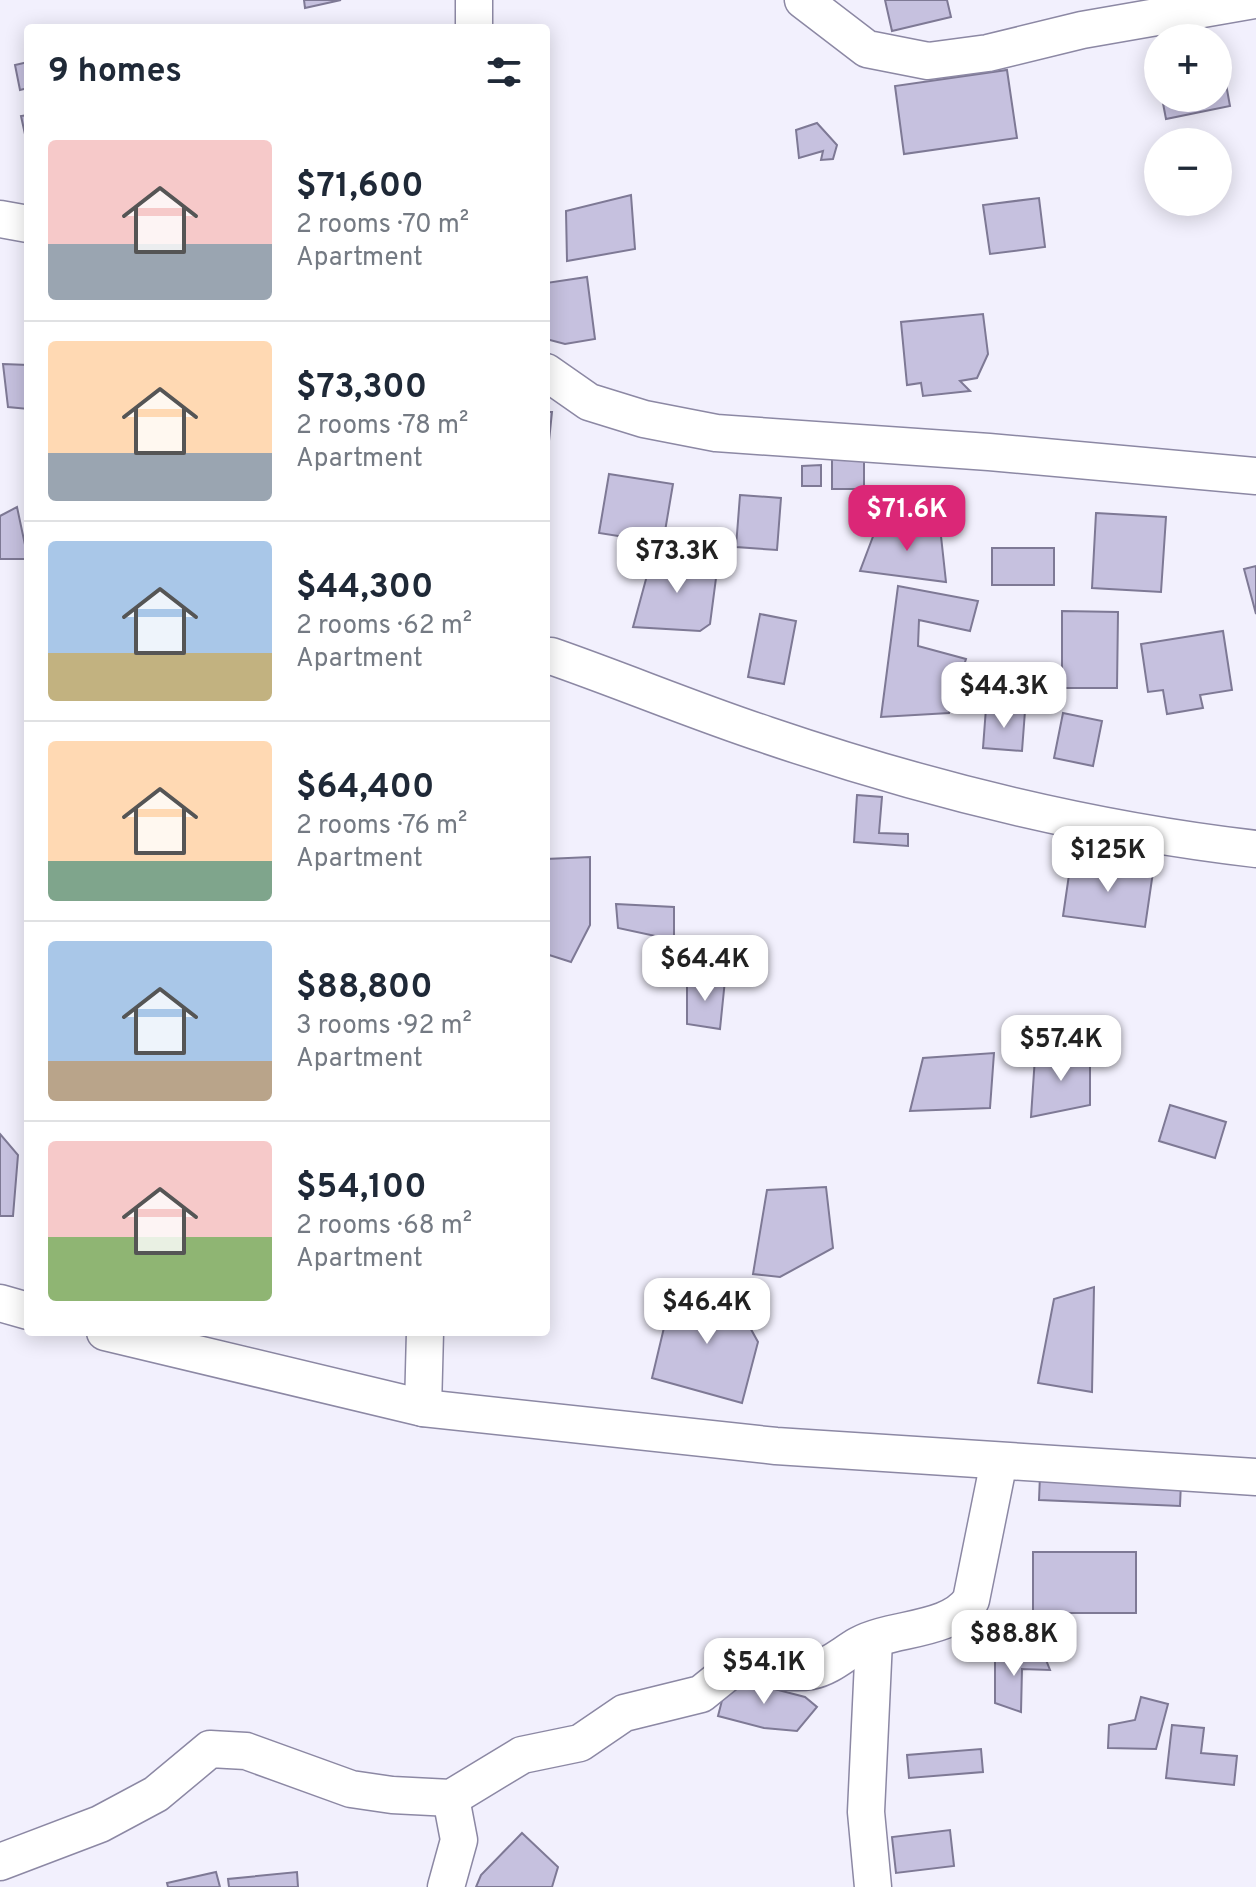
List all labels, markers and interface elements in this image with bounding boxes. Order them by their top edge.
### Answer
map controls [1144,24,1232,216]
button: + [1144,24,1232,112]
icon: filters [482,50,526,94]
text: 9 homes [48,51,182,94]
button: − [1144,128,1232,216]
text: $71,600 [296,166,424,209]
icon: home [112,172,208,268]
text: 2 rooms · 70 m² [296,209,469,242]
text: Apartment [296,242,423,275]
text: $73,300 [296,367,427,410]
icon: home [112,373,208,469]
text: 2 rooms · 78 m² [296,410,468,443]
text: Apartment [296,443,423,476]
pin: $71.6K [842,485,972,553]
text: $71.6K [866,494,948,527]
pin: $73.3K [612,527,742,595]
text: $73.3K [635,536,719,569]
text: $44,300 [296,567,433,610]
icon: home [112,573,208,669]
text: 2 rooms · 62 m² [296,610,472,643]
text: Apartment [296,643,423,676]
pin: $44.3K [939,662,1069,730]
text: $44.3K [959,671,1049,704]
text: $64,400 [296,767,434,810]
icon: home [112,773,208,869]
text: 2 rooms · 76 m² [296,810,468,843]
pin: $125K [1052,826,1164,894]
text: $125K [1070,835,1146,868]
text: Apartment [296,843,423,876]
pin: $64.4K [640,935,770,1003]
text: $64.4K [660,944,750,977]
text: $88,800 [296,967,433,1010]
icon: home [112,973,208,1069]
text: 3 rooms · 92 m² [296,1010,472,1043]
pin: $57.4K [996,1015,1126,1083]
text: $57.4K [1019,1024,1103,1057]
text: Apartment [296,1043,423,1076]
text: $54,100 [296,1167,427,1210]
icon: home [112,1173,208,1269]
text: 2 rooms · 68 m² [296,1210,472,1243]
text: Apartment [296,1243,423,1276]
pin: $46.4K [642,1278,772,1346]
text: $46.4K [662,1287,752,1320]
pin: $88.8K [949,1610,1079,1678]
text: $88.8K [970,1619,1058,1652]
pin: $54.1K [699,1638,829,1706]
text: $54.1K [722,1647,806,1680]

